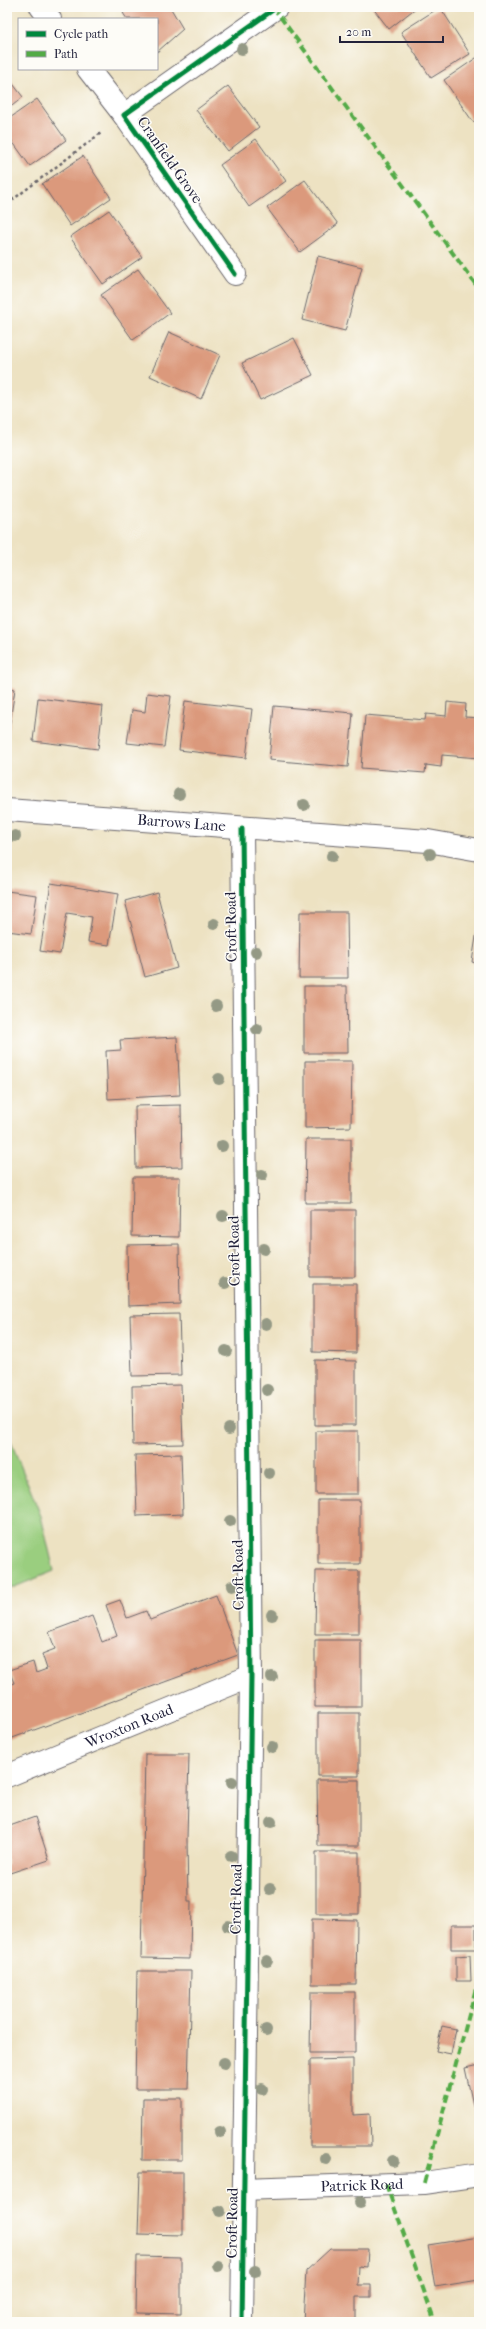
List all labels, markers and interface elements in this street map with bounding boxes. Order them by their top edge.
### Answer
legend [18,18,158,70]
scale bar [340,18,443,44]
text: 20 m [346,25,371,39]
text: Cycle path [54,27,109,41]
text: Path [54,47,78,61]
street label: Cranfield Grove [133,113,207,207]
street label: Barrows Lane [137,811,227,835]
street label: Croft Road [221,891,241,963]
street label: Croft Road [224,1215,244,1287]
street label: Croft Road [228,1539,248,1611]
street label: Wroxton Road [82,1700,177,1752]
street label: Croft Road [226,1863,246,1935]
street label: Patrick Road [320,2175,404,2195]
street label: Croft Road [222,2187,242,2259]

